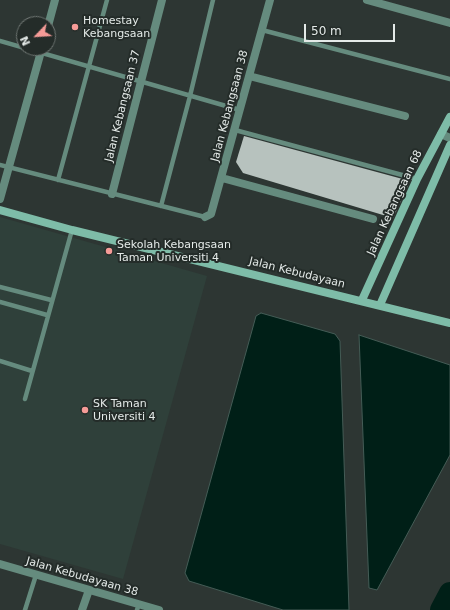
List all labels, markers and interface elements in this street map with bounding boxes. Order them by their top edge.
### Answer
place label: Homestay Kebangsaan [83,14,150,40]
north arrow [16,16,56,56]
scale bar [306,16,397,42]
marker: Homestay Kebangsaan [70,22,80,32]
text: 50 m [311,24,342,38]
text: N [18,34,33,48]
street label: Jalan Kebangsaan 37 [103,49,143,163]
street label: Jalan Kebangsaan 38 [209,49,251,163]
street label: Jalan Kebangsaan 68 [365,148,425,258]
place label: Sekolah Kebangsaan Taman Universiti 4 [117,238,231,264]
marker: Sekolah Kebangsaan Taman Universiti 4 [104,246,114,256]
street label: Jalan Kebudayaan [248,255,346,291]
place label: SK Taman Universiti 4 [93,397,156,423]
marker: SK Taman Universiti 4 [80,405,90,415]
street label: Jalan Kebudayaan 38 [25,555,139,599]

